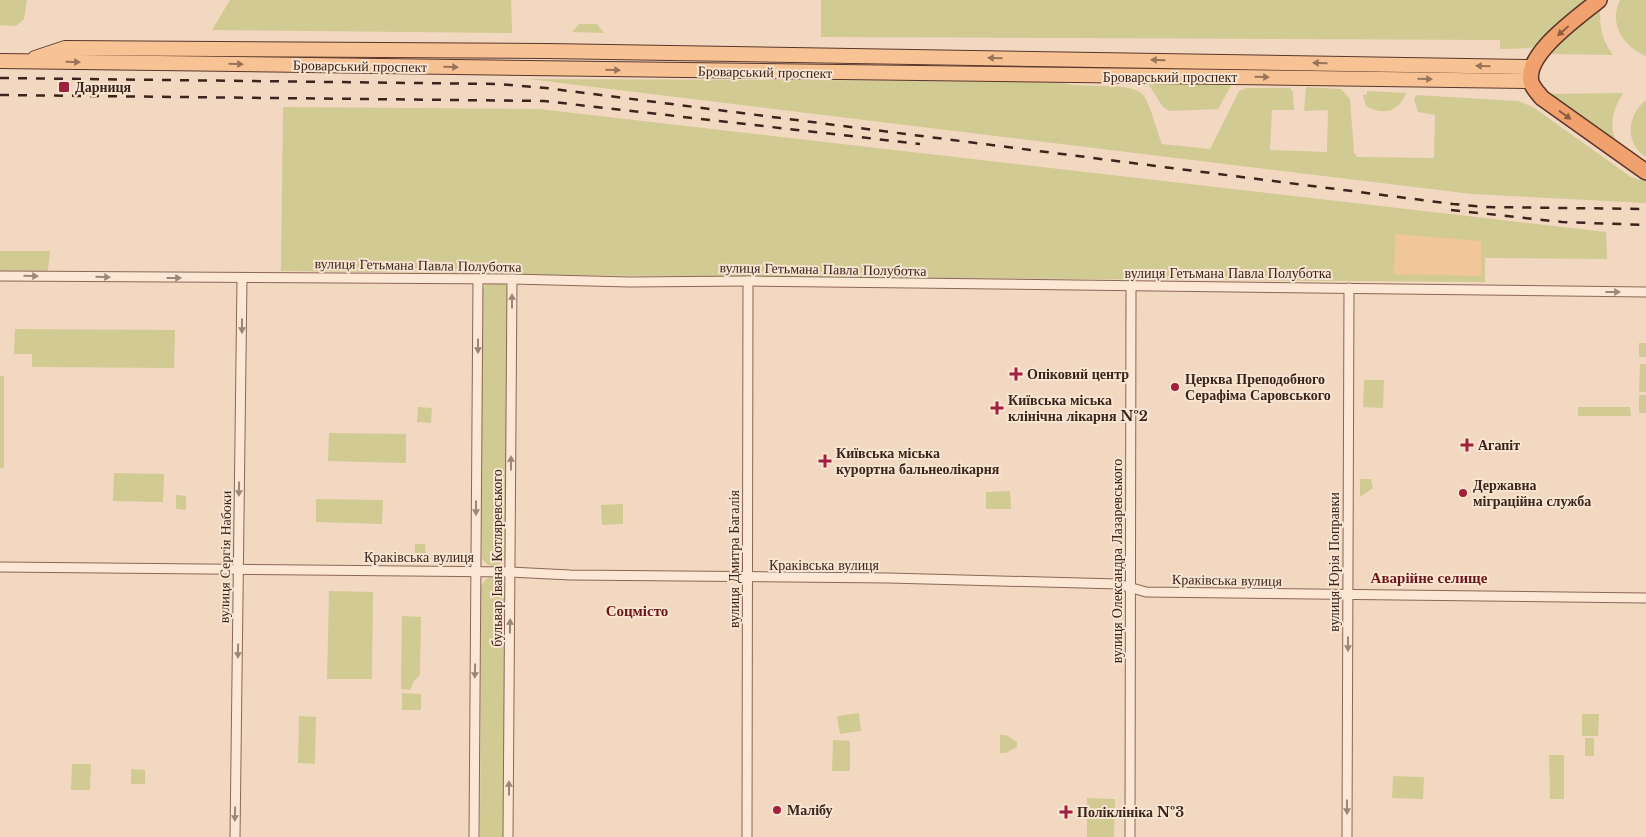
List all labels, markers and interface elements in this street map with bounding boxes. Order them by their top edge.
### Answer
one-way arrow [1556,26,1569,37]
one-way arrow [987,54,1003,62]
street label: Броварський проспект [293,56,427,76]
one-way arrow [1149,56,1165,64]
one-way arrow [66,58,82,66]
one-way arrow [1312,59,1328,67]
one-way arrow [228,60,244,68]
street label: Броварський проспект [698,62,832,82]
one-way arrow [1474,62,1490,70]
one-way arrow [443,63,459,71]
one-way arrow [605,66,621,74]
street label: Броварський проспект [1103,68,1237,86]
one-way arrow [1255,73,1271,81]
one-way arrow [1417,75,1433,83]
place label: Дарниця [75,78,132,96]
marker: Дарниця [57,80,71,94]
one-way arrow [1558,109,1571,120]
street label: вулиця Гетьмана Павла Полуботка [314,254,522,276]
street label: вулиця Гетьмана Павла Полуботка [719,258,927,280]
street label: вулиця Гетьмана Павла Полуботка [1125,264,1332,282]
one-way arrow [23,272,39,280]
one-way arrow [96,273,112,281]
one-way arrow [166,274,182,282]
one-way arrow [1605,288,1621,296]
one-way arrow [508,293,516,309]
one-way arrow [238,319,246,335]
one-way arrow [474,338,482,354]
place label: Опіковий центр [1027,365,1129,383]
marker: Опіковий центр [1009,367,1023,381]
place label: Церква Преподобного Серафіма Саровського [1185,370,1331,404]
marker: Церква Преподобного Серафіма Саровського [1169,381,1181,393]
place label: Київська міська клінічна лікарня №2 [1008,391,1148,425]
marker: Київська міська клінічна лікарня №2 [990,401,1004,415]
place label: Агапіт [1478,436,1520,454]
marker: Агапіт [1460,438,1474,452]
place label: Київська міська курортна бальнеолікарня [836,444,1000,478]
marker: Київська міська курортна бальнеолікарня [818,454,832,468]
one-way arrow [507,455,515,471]
street label: вулиця Олександра Лазаревського [1108,459,1126,663]
street label: бульвар Івана Котляревського [488,469,506,647]
place label: Державна міграційна служба [1473,476,1591,510]
one-way arrow [235,481,243,497]
marker: Державна міграційна служба [1457,487,1469,499]
street label: вулиця Дмитра Багалія [725,489,743,628]
street label: вулиця Сергія Набоки [215,490,235,623]
street label: вулиця Юрія Поправки [1325,492,1343,632]
one-way arrow [472,500,480,516]
street label: Краківська вулиця [364,548,475,566]
street label: Краківська вулиця [769,556,880,574]
district label: Аварійне селище [1371,568,1488,587]
street label: Краківська вулиця [1172,570,1283,590]
district label: Соцмісто [606,601,668,620]
one-way arrow [506,618,514,634]
one-way arrow [1344,636,1352,652]
one-way arrow [233,644,241,660]
one-way arrow [471,663,479,679]
one-way arrow [505,780,513,796]
one-way arrow [1343,799,1351,815]
place label: Малібу [787,801,833,819]
place label: Поліклініка №3 [1077,803,1184,821]
marker: Малібу [771,804,783,816]
marker: Поліклініка №3 [1059,805,1073,819]
one-way arrow [231,806,239,822]

